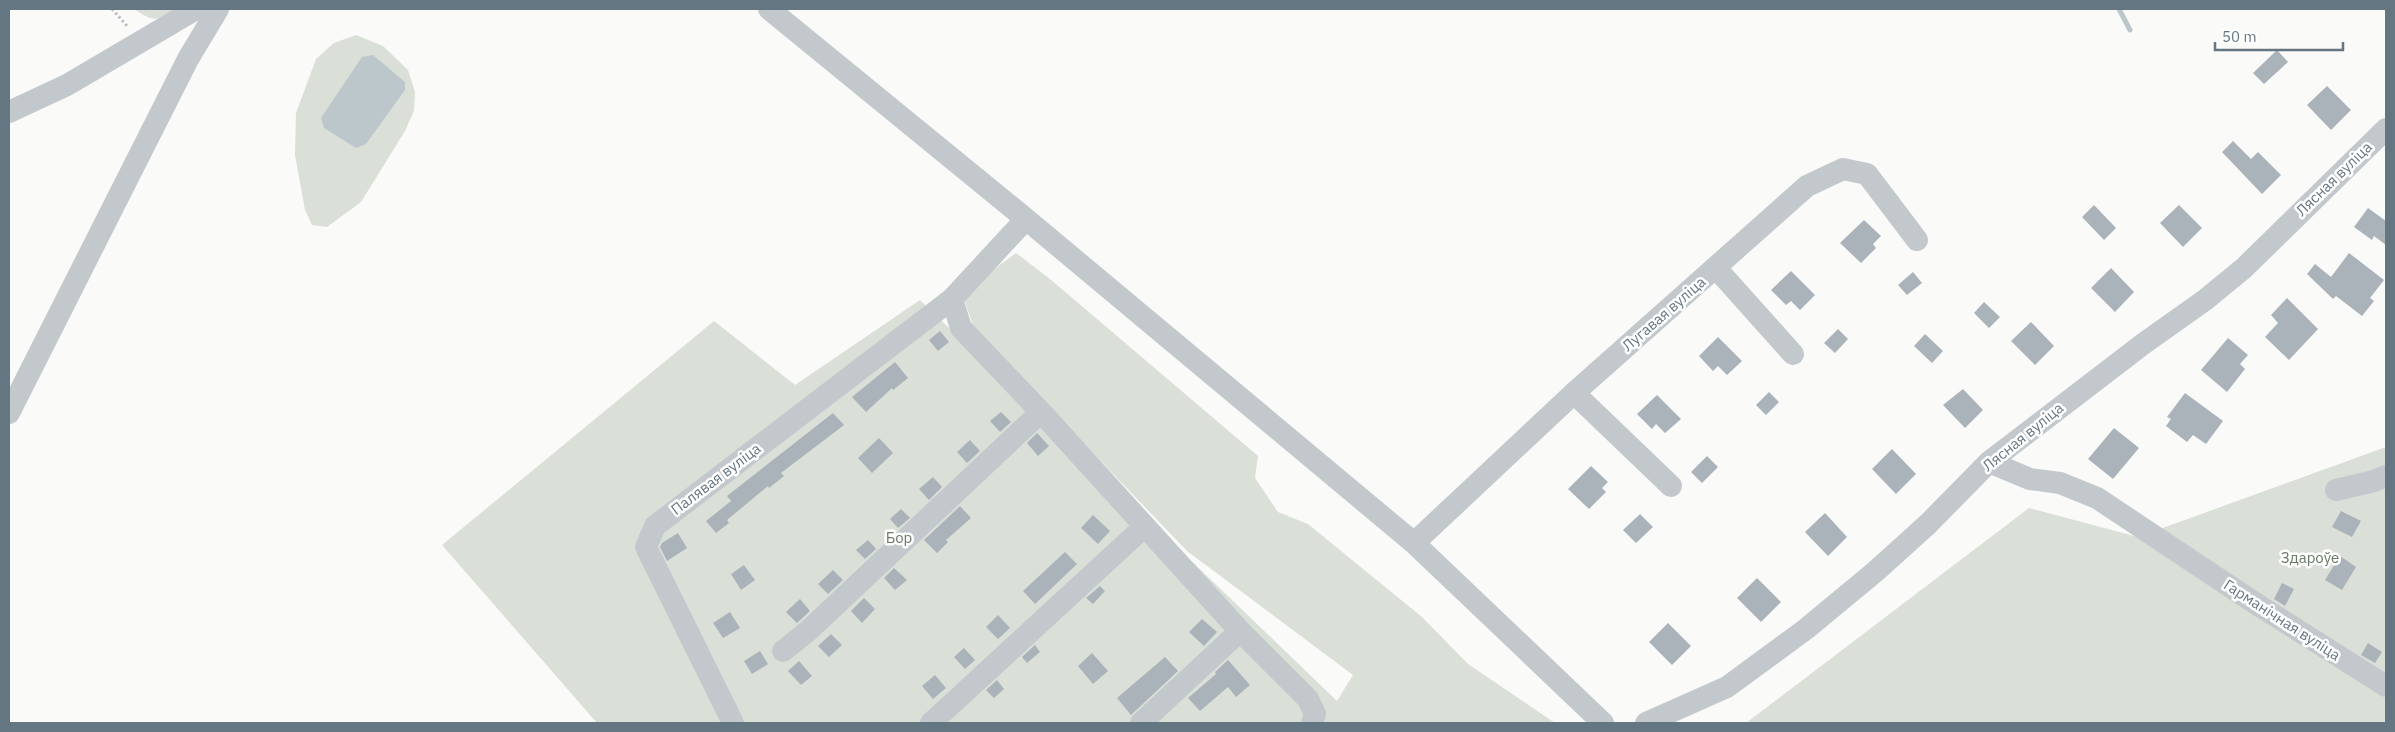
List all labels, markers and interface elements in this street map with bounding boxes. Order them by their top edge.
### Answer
scale bar [2215,20,2342,52]
text: 50 m [2222,27,2257,46]
street label: Лясная вуліца [2291,137,2376,220]
street label: Лугавая вуліца [1618,272,1709,355]
street label: Лясная вуліца [1978,398,2067,475]
street label: Палявая вуліца [667,439,764,519]
park label: Бор [886,528,912,547]
park label: Здароўе [2281,548,2339,567]
street label: Гарманічная вуліца [2220,575,2344,664]

